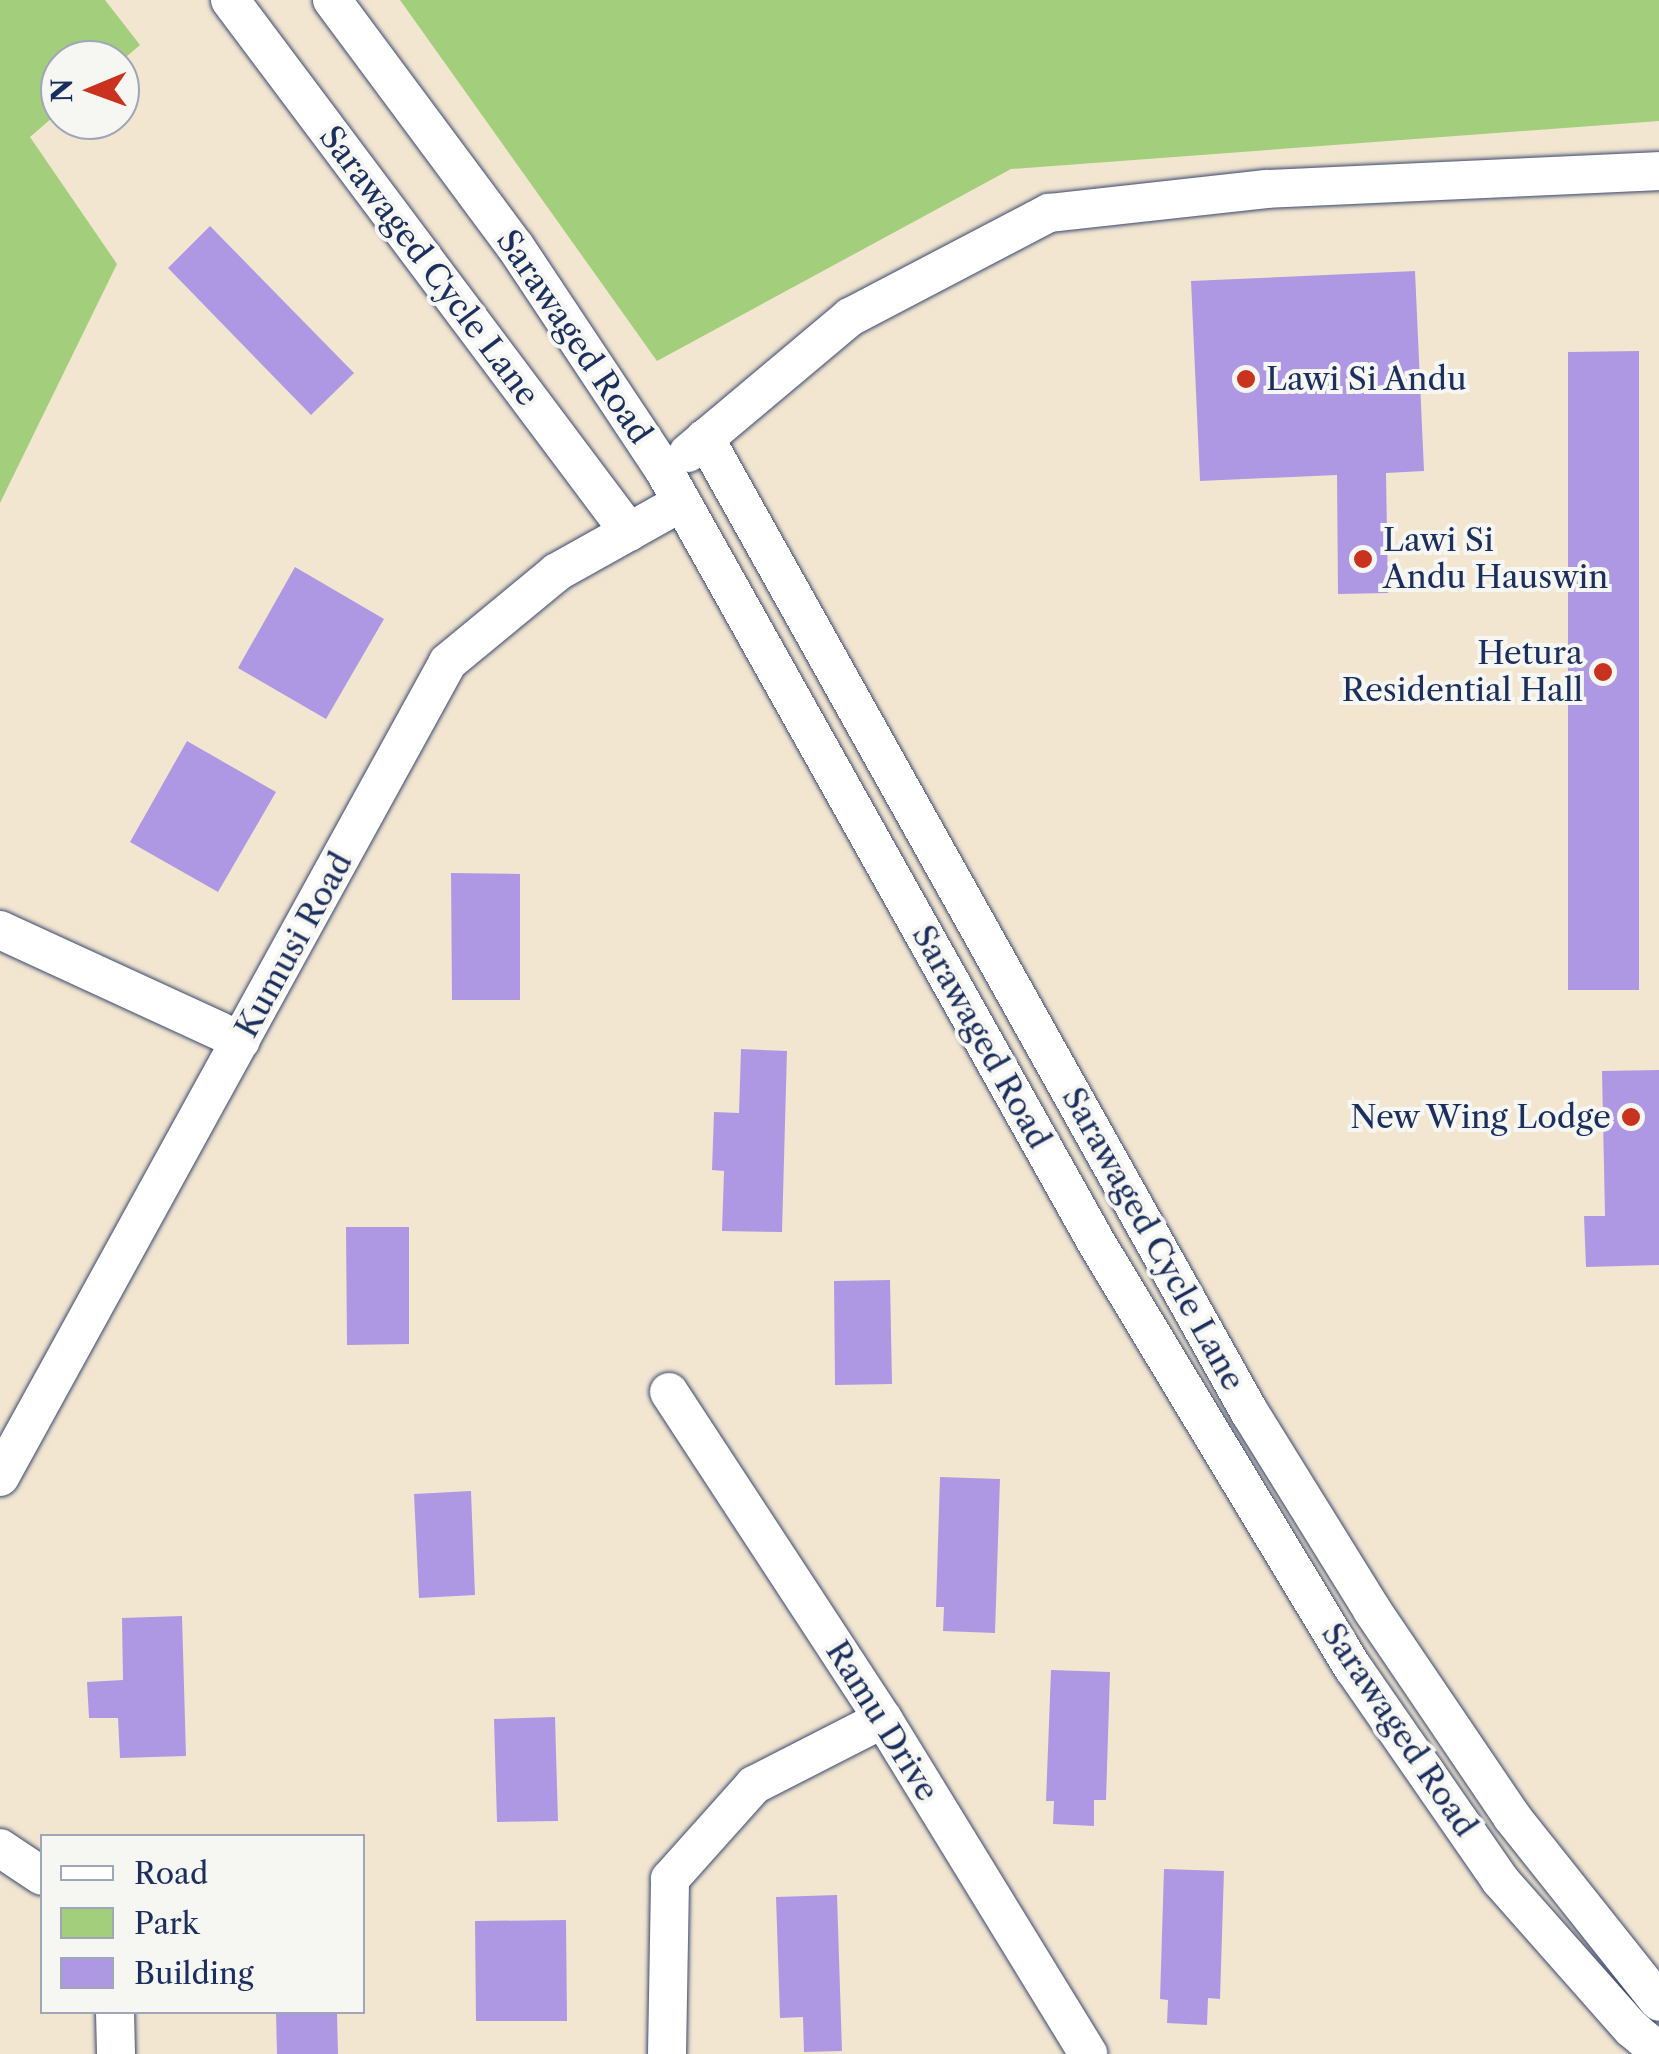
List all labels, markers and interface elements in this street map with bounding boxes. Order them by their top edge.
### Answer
north arrow [40,40,140,140]
text: N [45,78,79,103]
street label: Sarawaged Cycle Lane [311,118,547,414]
street label: Sarawaged Road [488,223,660,451]
place label: Lawi Si Andu [1266,360,1468,398]
marker: Lawi Si Andu [1235,368,1257,390]
place label: Lawi Si Andu Hauswin [1383,522,1608,597]
marker: Lawi Si Andu Hauswin [1352,548,1374,570]
place label: Hetura Residential Hall [1342,635,1583,710]
marker: Hetura Residential Hall [1592,661,1614,683]
street label: Kumusi Road [227,846,361,1044]
street label: Sarawaged Road [904,919,1058,1155]
street label: Sarawaged Cycle Lane [1054,1081,1252,1397]
place label: New Wing Lodge [1348,1098,1611,1136]
marker: New Wing Lodge [1620,1106,1642,1128]
street label: Sarawaged Road [1313,1616,1485,1844]
street label: Ramu Drive [818,1634,946,1808]
legend [40,1834,365,2014]
text: Road [134,1855,208,1892]
text: Park [134,1905,199,1942]
text: Building [134,1955,254,1992]

